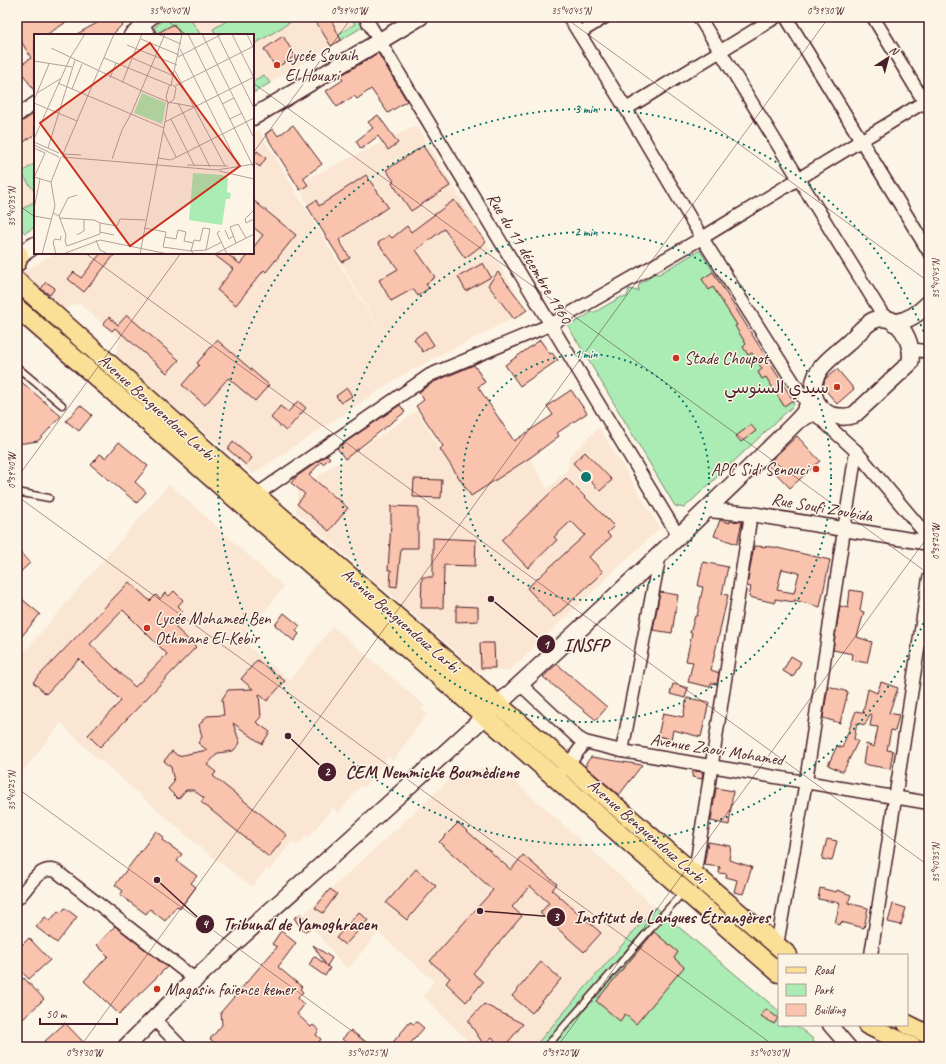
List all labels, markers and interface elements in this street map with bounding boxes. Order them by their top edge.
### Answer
text: 35°40'40"N [149,4,191,17]
text: 0°39'40"W [331,4,369,17]
text: 35°40'45"N [551,4,593,17]
text: 0°39'30"W [807,4,845,17]
inset map [34,34,254,254]
north arrow [868,38,908,78]
text: N [887,42,903,59]
place label: Lycée Souaih El Houari [285,45,359,86]
marker: Lycée Souaih El Houari [272,60,282,70]
text: 3 min [575,101,598,117]
text: 35°40'35"N [5,185,18,227]
street label: Rue du 11 décembre 1960 [482,189,578,329]
text: 2 min [575,224,598,240]
text: 35°40'45"N [929,257,942,299]
text: 1 min [575,346,598,362]
place label: Stade Choupot [684,348,771,369]
street label: Avenue Benguendouz Larbi [94,349,221,467]
marker: Stade Choupot [671,353,681,363]
place label: سيدي السنوسي [724,377,829,402]
marker: سيدي السنوسي [832,382,842,392]
text: 0°39'40"W [5,451,18,489]
place label: APC Sidi Senouci [711,459,811,480]
marker: APC Sidi Senouci [811,464,821,474]
centre of rings [579,470,593,484]
street label: Rue Soufi Zoubida [770,488,875,527]
text: 0°39'20"W [929,522,942,560]
street label: Avenue Benguendouz Larbi [337,563,466,679]
place label: Lycée Mohamed Ben Othmane El-Kebir [155,608,272,649]
marker: Lycée Mohamed Ben Othmane El-Kebir [142,623,152,633]
callout: INSFP [536,629,616,659]
text: INSFP [564,634,612,656]
text: 1 [543,637,550,653]
street label: Avenue Zaoui Mohamed [649,729,787,771]
callout: CEM Nemmiche Boumèdiene [317,757,526,787]
text: CEM Nemmiche Boumèdiene [346,761,520,783]
text: 2 [324,764,331,780]
text: 35°40'25"N [5,769,18,811]
street label: Avenue Benguendouz Larbi [583,774,712,890]
text: 35°40'35"N [929,841,942,883]
callout: Institut de Langues Étrangères [546,902,777,932]
text: Institut de Langues Étrangères [574,906,771,928]
callout: Tribunal de Yamoghracen [195,909,386,939]
text: 3 [553,909,560,925]
text: Tribunal de Yamoghracen [223,913,378,935]
text: 4 [202,916,209,932]
legend [778,954,908,1026]
text: Road [814,962,836,978]
place label: Magasin faïence kemer [165,979,297,1000]
text: Park [814,982,835,998]
marker: Magasin faïence kemer [152,984,162,994]
scale bar [40,1000,117,1026]
text: Building [814,1002,846,1018]
text: 50 m [46,1006,68,1022]
text: 0°39'30"W [66,1046,104,1059]
text: 35°40'25"N [347,1046,389,1059]
text: 0°39'20"W [542,1046,580,1059]
text: 35°40'30"N [749,1046,791,1059]

